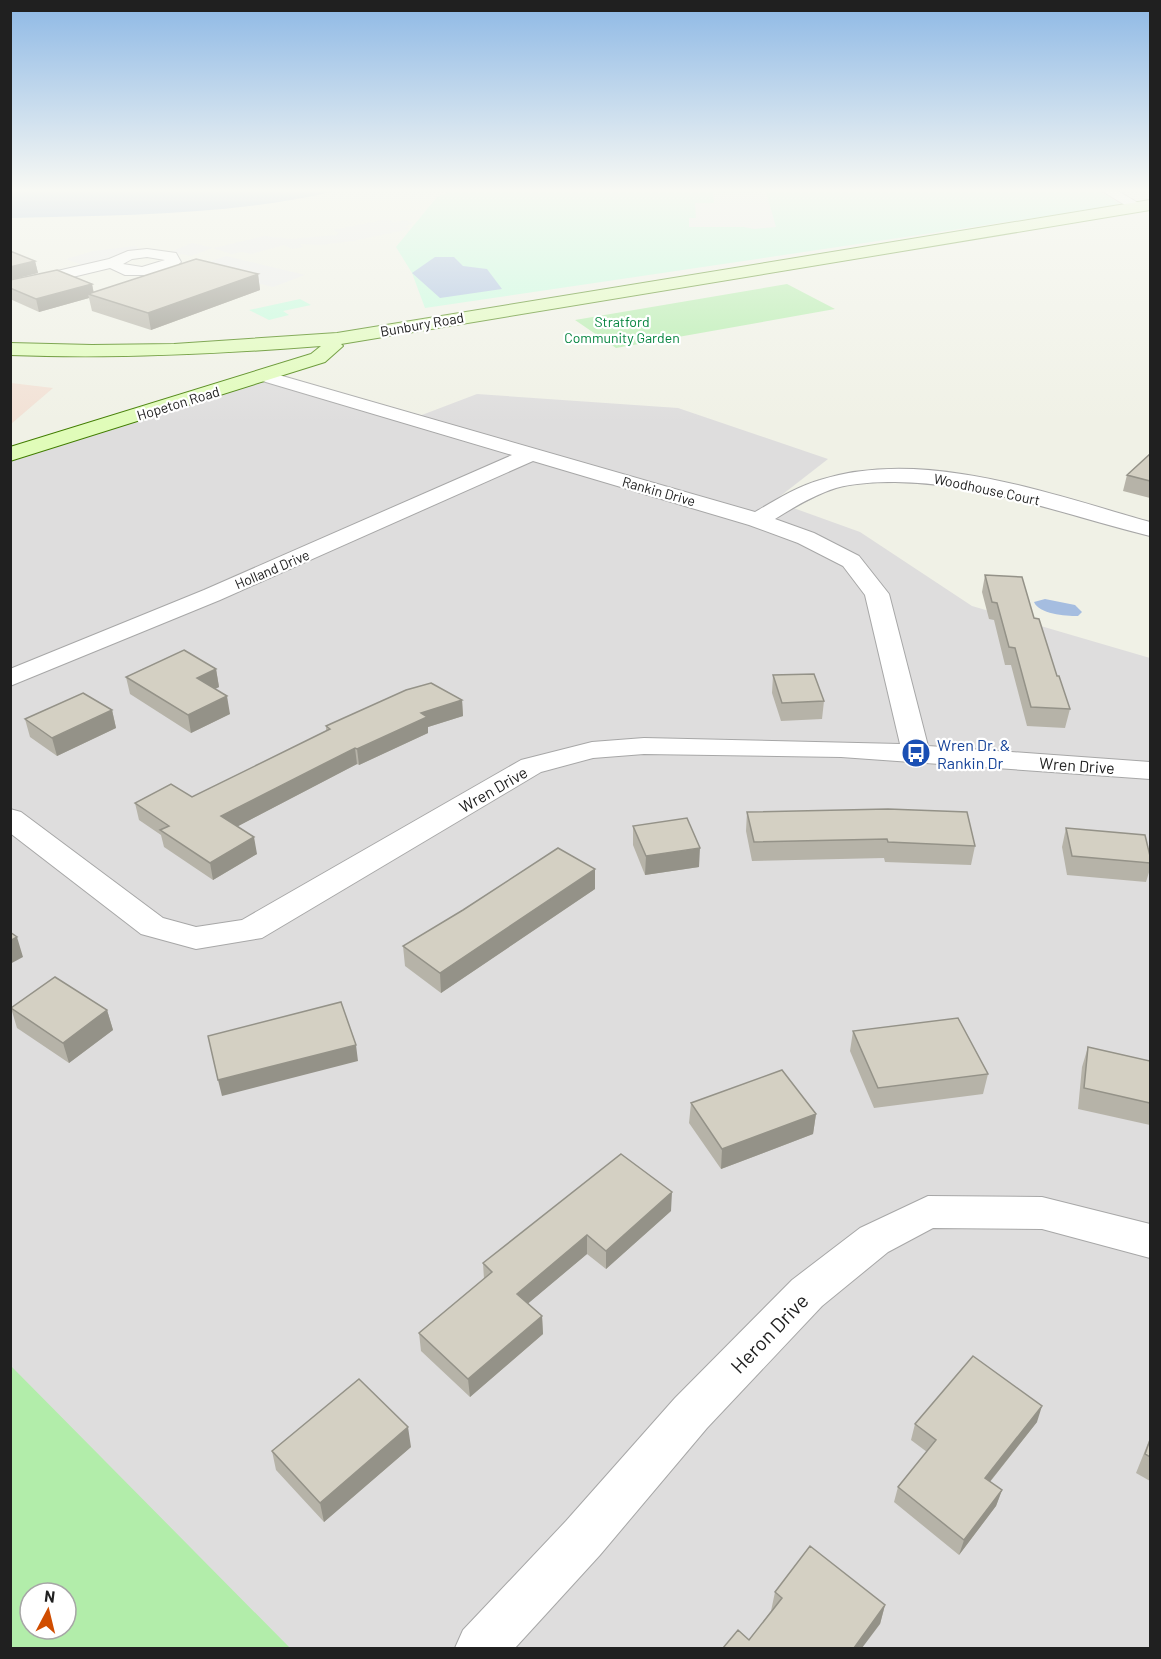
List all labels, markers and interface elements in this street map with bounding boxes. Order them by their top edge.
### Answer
street label: Bunbury Road [379,308,465,340]
park label: Stratford Community Garden [564,313,680,346]
street label: Hopeton Road [135,382,221,424]
street label: Woodhouse Court [932,469,1042,509]
street label: Rankin Drive [620,472,698,510]
street label: Holland Drive [232,546,312,592]
place label: Wren Dr. & Rankin Dr [937,735,1010,772]
bus stop icon: Wren Dr. & Rankin Dr [900,737,932,769]
street label: Wren Drive [1039,753,1115,777]
street label: Wren Drive [455,762,531,816]
street label: Heron Drive [725,1288,813,1378]
north arrow [18,1581,78,1641]
text: N [43,1586,56,1606]

